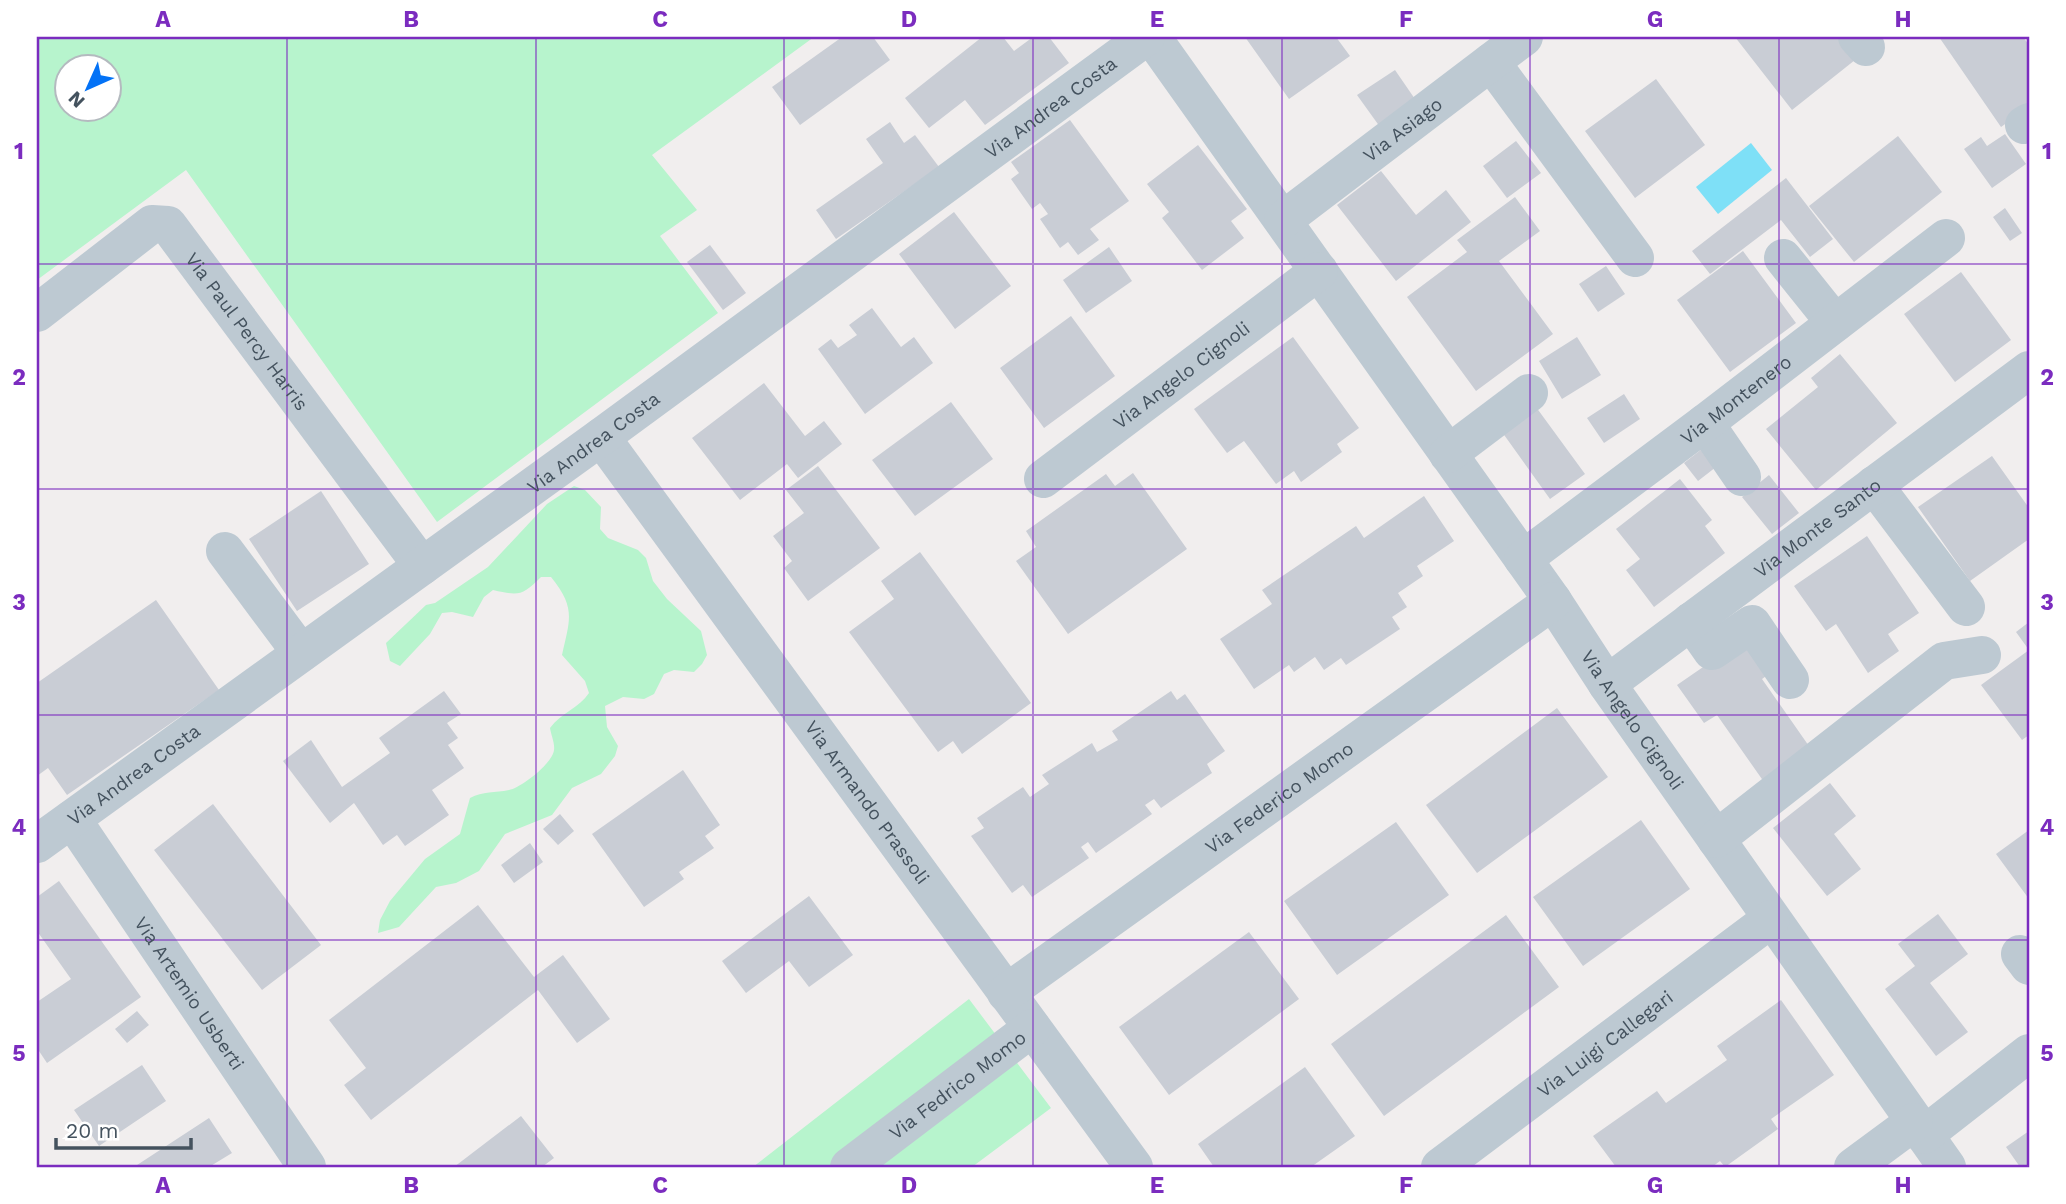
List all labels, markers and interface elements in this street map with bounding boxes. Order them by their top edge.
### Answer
text: A [155,6,171,33]
text: B [403,6,419,33]
text: C [652,6,668,33]
text: D [901,6,917,33]
text: E [1150,6,1164,33]
text: F [1399,6,1413,33]
text: G [1647,6,1663,33]
text: H [1894,6,1912,33]
street label: Via Andrea Costa [980,51,1121,163]
north arrow [52,52,122,122]
text: N [63,87,89,113]
street label: Via Asiago [1358,92,1447,167]
text: 1 [14,138,24,165]
text: 1 [2042,138,2052,165]
street label: Via Paul Percy Harris [181,248,313,415]
street label: Via Angelo Cignoli [1108,316,1254,434]
street label: Via Montenero [1676,350,1796,449]
text: 2 [12,364,26,391]
text: 2 [2040,364,2054,391]
street label: Via Andrea Costa [522,386,664,498]
street label: Via Monte Santo [1749,473,1885,582]
text: 3 [12,589,26,616]
text: 3 [2040,589,2054,616]
street label: Via Angelo Cignoli [1576,645,1689,794]
street label: Via Armando Prassoli [800,716,935,888]
street label: Via Andrea Costa [63,719,205,830]
street label: Via Federico Momo [1200,736,1358,858]
text: 4 [12,814,27,841]
text: 4 [2040,814,2055,841]
street label: Via Artemio Usberti [130,912,249,1074]
street label: Via Luigi Callegari [1532,985,1677,1102]
street label: Via Fedrico Momo [884,1025,1030,1144]
text: 5 [12,1040,26,1067]
text: 5 [2040,1040,2054,1067]
scale bar [56,1106,191,1150]
text: 20 m [66,1118,118,1143]
text: A [155,1172,171,1199]
text: B [403,1172,419,1199]
text: C [652,1172,668,1199]
text: D [901,1172,917,1199]
text: E [1150,1172,1164,1199]
text: F [1399,1172,1413,1199]
text: G [1647,1172,1663,1199]
text: H [1894,1172,1912,1199]

